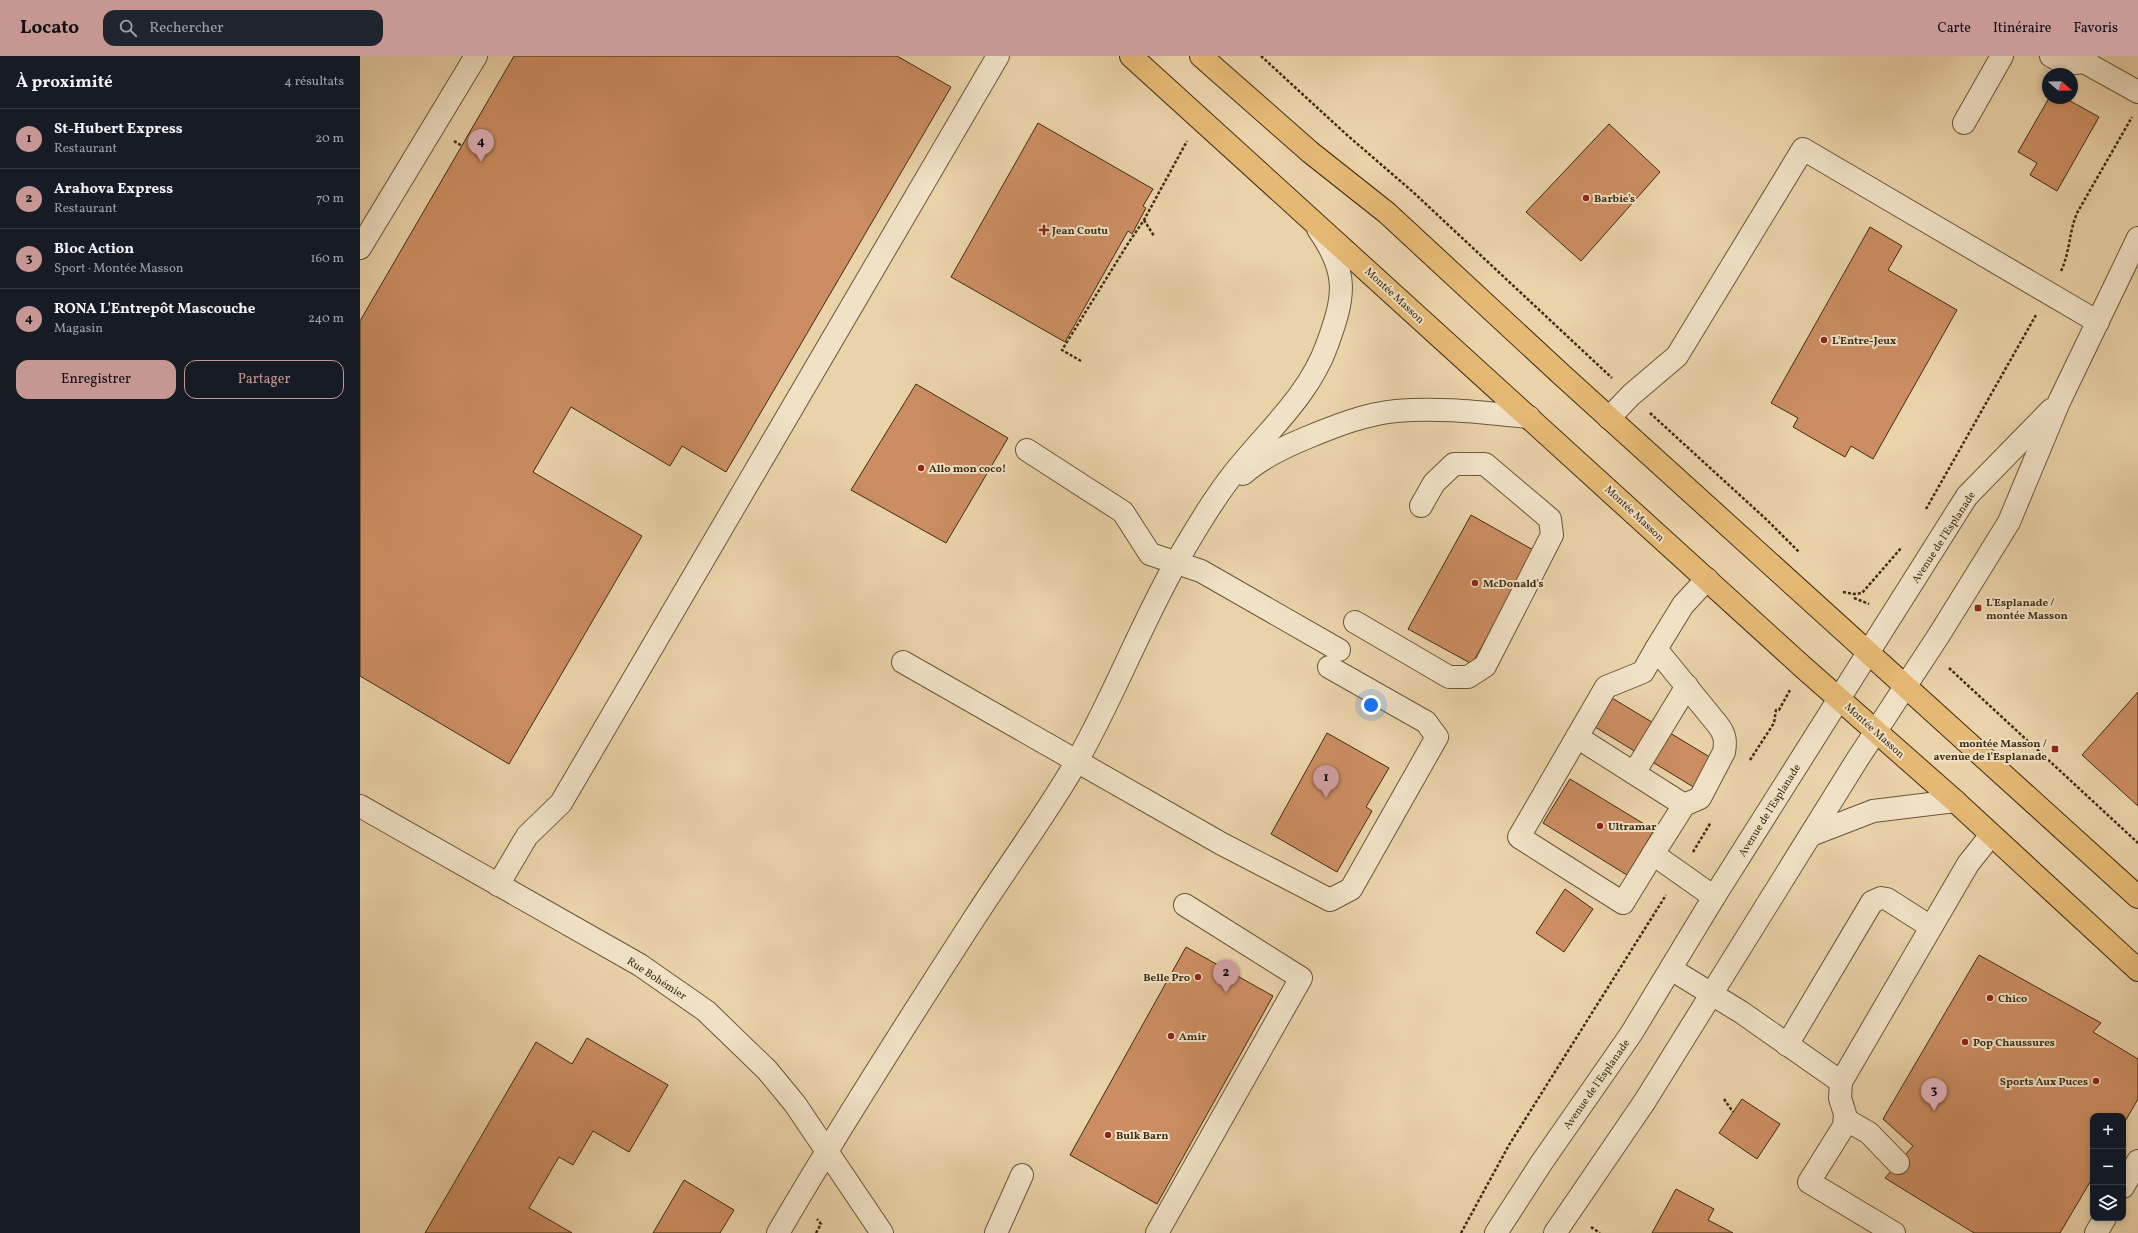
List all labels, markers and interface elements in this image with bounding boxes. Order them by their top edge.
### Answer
search box [103,10,383,46]
text: Locato [20,15,79,41]
icon: search [117,17,139,39]
text: Rechercher [149,18,224,39]
text: Carte [1937,19,1971,38]
text: Itinéraire [1993,19,2052,38]
text: Favoris [2074,19,2118,38]
north arrow [2042,68,2078,104]
text: À proximité [16,71,113,94]
text: 4 résultats [284,73,344,91]
text: St-Hubert Express [54,119,183,140]
pin: 4 [468,129,494,162]
text: 1 [26,130,32,148]
text: 20 m [315,130,344,148]
text: Restaurant [54,140,117,158]
text: Arahova Express [54,179,173,200]
text: 2 [26,190,32,208]
text: 70 m [316,190,344,208]
place label: Barbie's [1594,192,1635,207]
marker: Barbie's [1581,193,1591,203]
text: Restaurant [54,200,117,218]
place label: Jean Coutu [1051,224,1108,239]
marker: Jean Coutu [1039,225,1049,235]
text: Bloc Action [54,239,134,260]
text: 3 [26,250,32,268]
text: 160 m [310,250,344,268]
text: Sport · Montée Masson [54,260,184,278]
street label: Montée Masson [1361,265,1427,328]
text: RONA L'Entrepôt Mascouche [54,299,255,320]
text: 4 [25,310,33,328]
text: 240 m [308,310,344,328]
text: Magasin [54,320,103,338]
place label: L'Entre-Jeux [1832,334,1896,349]
marker: L'Entre-Jeux [1819,335,1829,345]
button: Enregistrer [16,360,176,399]
button: Partager [184,360,344,399]
place label: Allo mon coco! [929,462,1006,477]
marker: Allo mon coco! [916,463,926,473]
street label: Montée Masson [1601,483,1667,546]
street label: Avenue de l'Esplanade [1909,489,1980,587]
place label: McDonald's [1483,577,1544,592]
marker: McDonald's [1470,578,1480,588]
place label: L'Esplanade / montée Masson [1986,596,2068,624]
marker: L'Esplanade / montée Masson [1973,603,1983,613]
your location [1361,695,1381,715]
street label: Montée Masson [1841,700,1908,763]
place label: montée Masson / avenue de l'Esplanade [1934,737,2047,765]
marker: montée Masson / avenue de l'Esplanade [2050,744,2060,754]
street label: Avenue de l'Esplanade [1736,761,1805,860]
pin: 1 [1313,765,1339,798]
place label: Ultramar [1608,820,1657,835]
marker: Ultramar [1595,821,1605,831]
street label: Rue Bohémier [623,954,689,1004]
pin: 2 [1213,960,1239,993]
place label: Belle Pro [1143,971,1190,986]
marker: Belle Pro [1193,972,1203,982]
place label: Chico [1998,992,2027,1007]
marker: Chico [1985,993,1995,1003]
place label: Amir [1179,1030,1207,1045]
marker: Amir [1166,1031,1176,1041]
place label: Pop Chaussures [1973,1036,2055,1051]
street label: Avenue de l'Esplanade [1560,1037,1634,1133]
marker: Pop Chaussures [1960,1037,1970,1047]
place label: Sports Aux Puces [2000,1075,2088,1090]
marker: Sports Aux Puces [2091,1076,2101,1086]
pin: 3 [1921,1078,1947,1111]
map controls [2090,1113,2126,1221]
button: + [2090,1113,2126,1149]
place label: Bulk Barn [1116,1129,1169,1144]
marker: Bulk Barn [1103,1130,1113,1140]
button: − [2090,1149,2126,1185]
button: layers [2090,1185,2126,1221]

